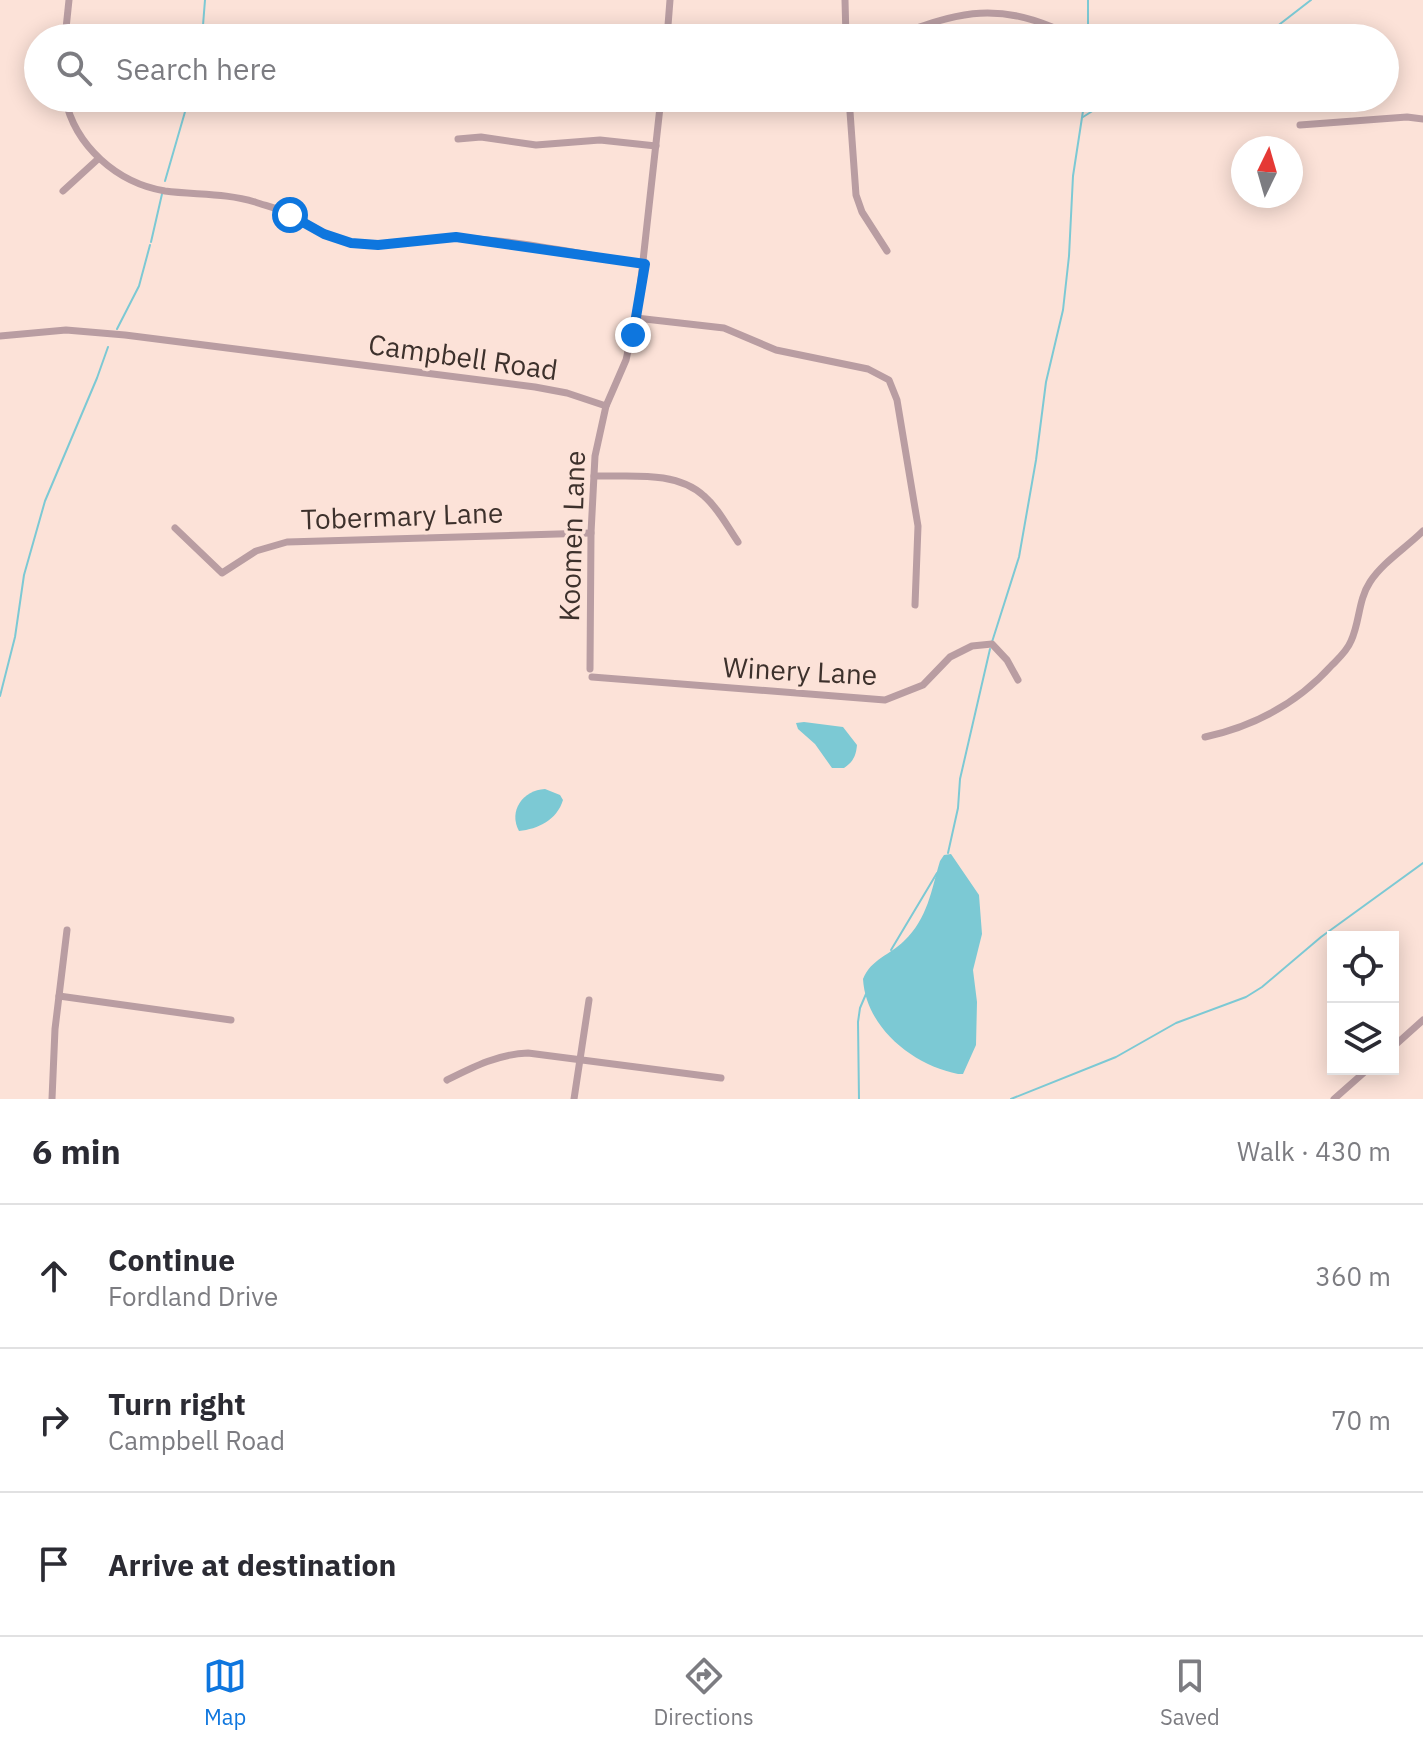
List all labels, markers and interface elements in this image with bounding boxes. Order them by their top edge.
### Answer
search box [24,24,1399,112]
icon: search [52,46,96,90]
text: Search here [116,49,277,88]
north arrow [1231,136,1303,208]
route start [272,197,308,233]
route end [615,317,651,353]
street label: Campbell Road [366,325,560,388]
street label: Koomen Lane [550,450,593,622]
street label: Tobermary Lane [300,493,504,538]
street label: Winery Lane [722,648,878,693]
map controls [1327,931,1399,1075]
button: locate [1327,931,1399,1003]
button: layers [1327,1003,1399,1075]
text: 6 min [32,1129,121,1173]
text: Walk · 430 m [1237,1134,1391,1168]
text: Continue [108,1240,235,1279]
icon: ahead [32,1254,76,1298]
text: 360 m [1315,1259,1391,1293]
text: Fordland Drive [108,1279,278,1313]
text: Turn right [108,1384,246,1423]
icon: right [32,1398,76,1442]
text: 70 m [1331,1403,1391,1437]
text: Campbell Road [108,1423,285,1457]
icon: arrive [32,1542,76,1586]
text: Arrive at destination [108,1545,396,1584]
tab: Map [203,1654,247,1731]
tab: Directions [654,1654,754,1731]
tab: Saved [1160,1654,1220,1731]

